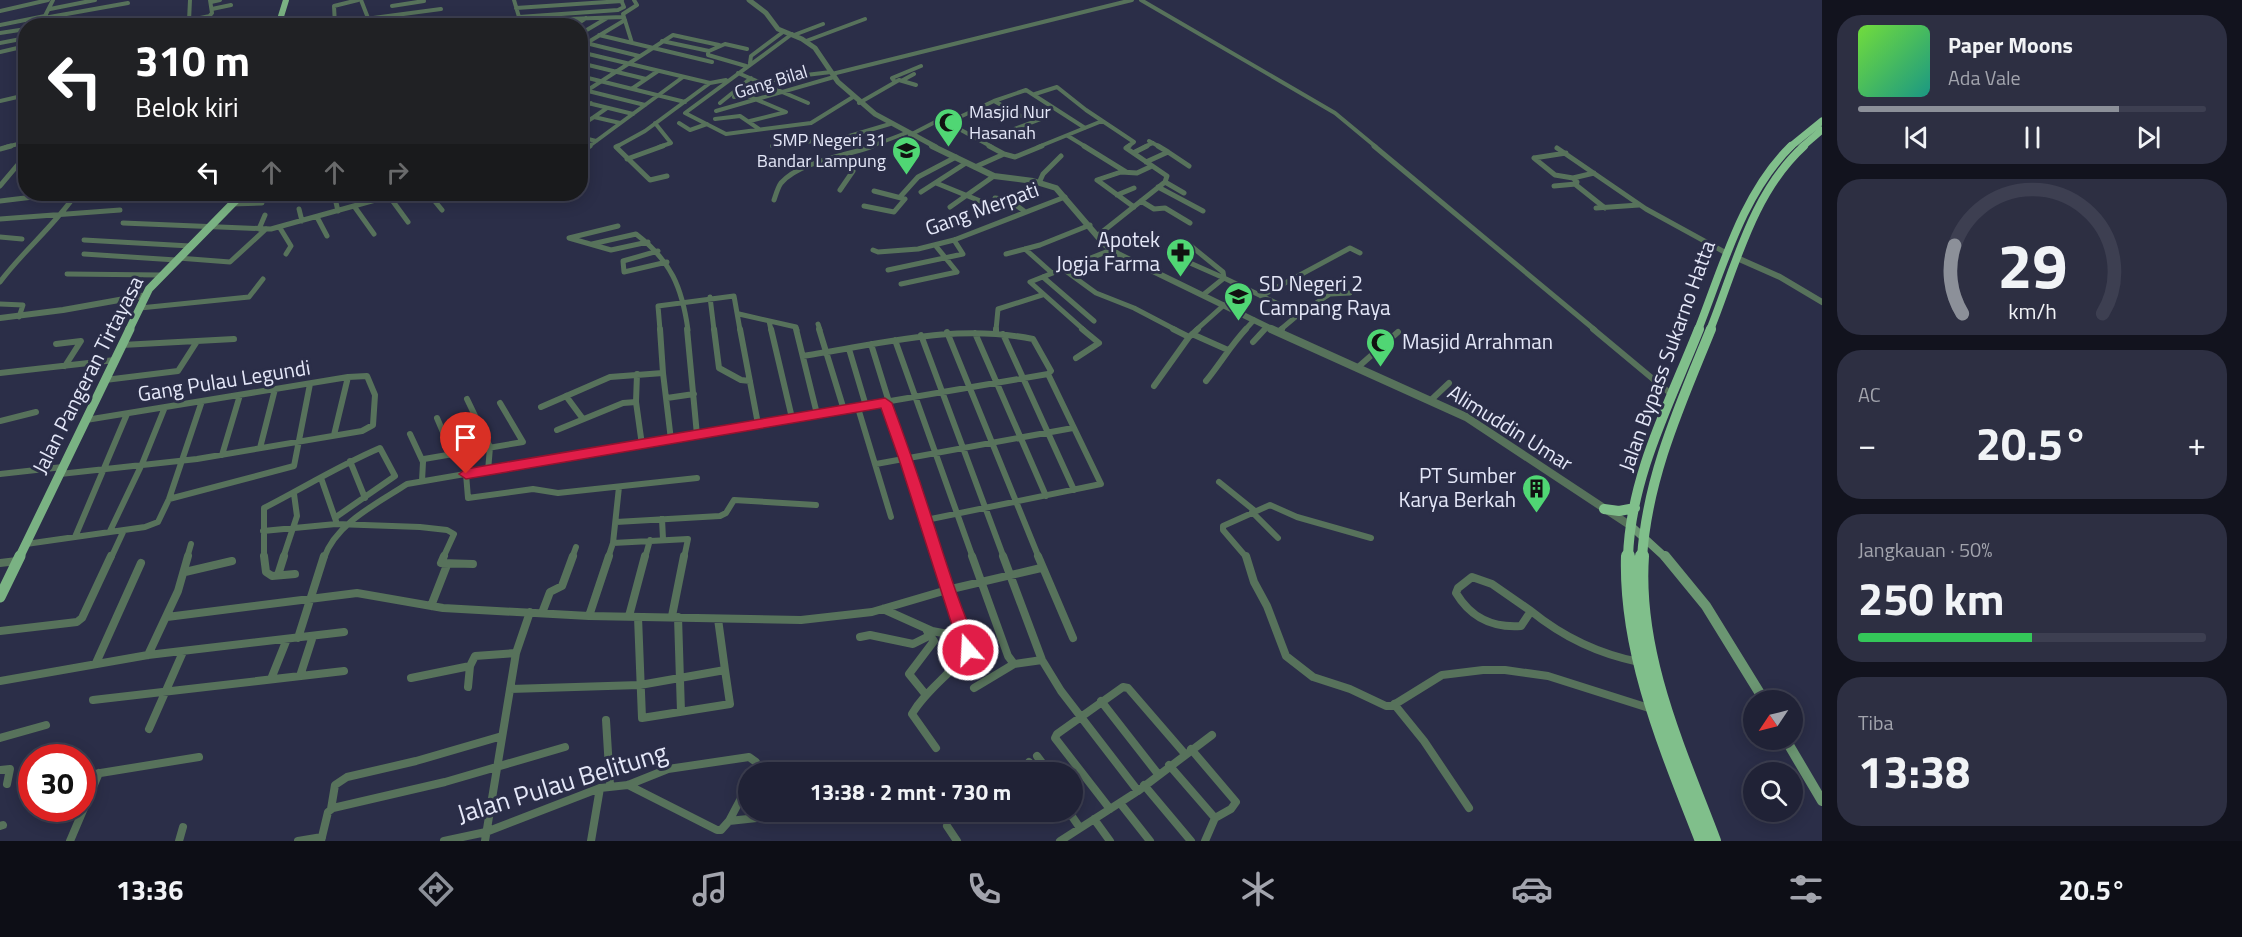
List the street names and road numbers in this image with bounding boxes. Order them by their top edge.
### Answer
street label: Gang Bilal [731,58,811,105]
street label: Gang Merpati [920,173,1043,243]
street label: Jalan Bypass Sukarno Hatta [1609,235,1723,476]
street label: Jalan Pangeran Tirtayasa [23,269,151,479]
street label: Gang Pulau Legundi [135,351,312,409]
street label: Alimuddin Umar [1442,376,1579,478]
street label: Jalan Pulau Belitung [452,732,672,833]

